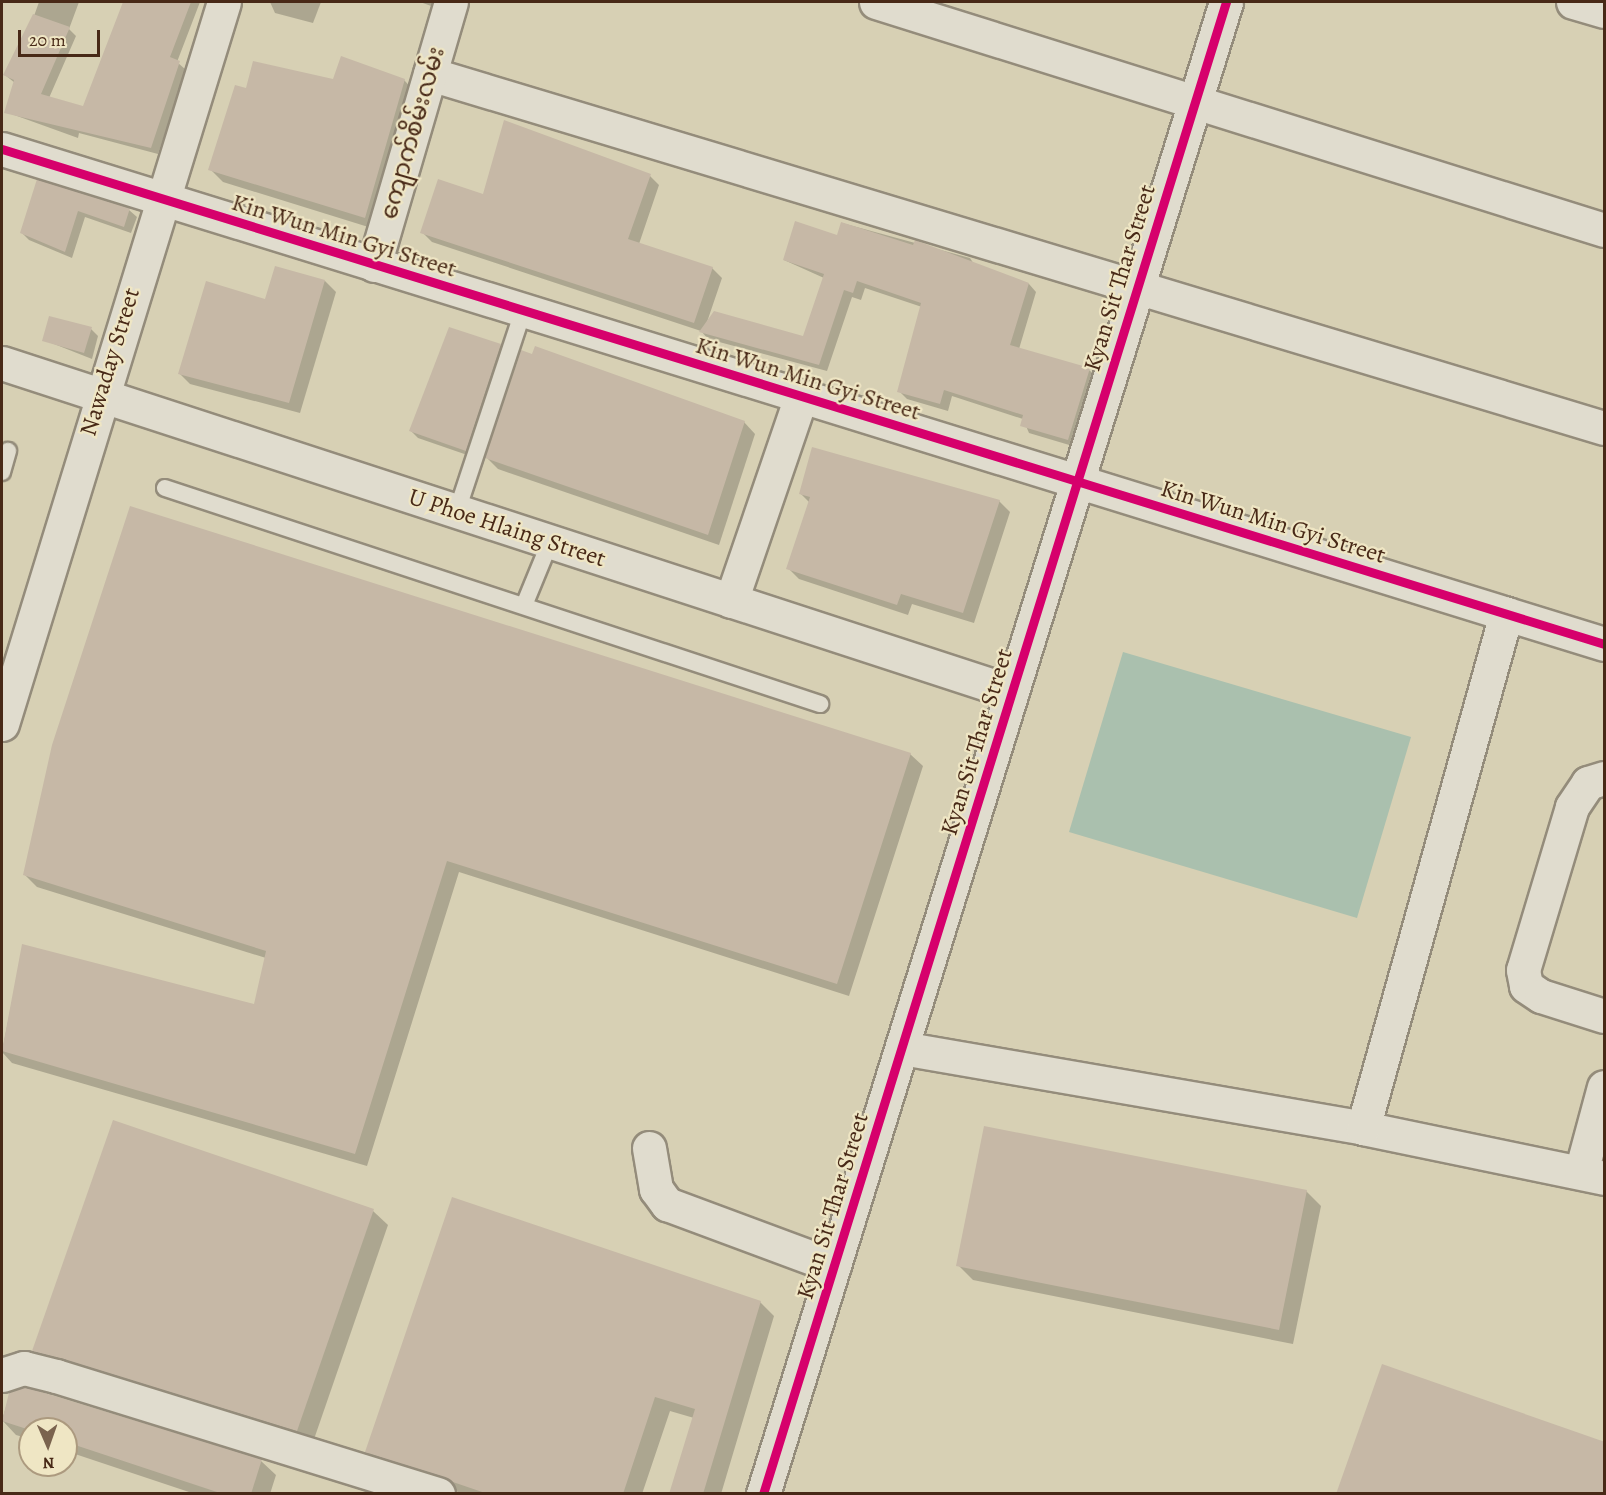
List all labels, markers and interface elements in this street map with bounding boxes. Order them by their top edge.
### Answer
scale bar [21,18,104,56]
text: 20 m [29,28,66,52]
street label: ကျောက်စိမ်းလမ်း [375,43,451,223]
street label: Kyan Sit Thar Street [1078,181,1162,375]
street label: Kin Wun Min Gyi Street [228,188,460,284]
street label: Nawaday Street [74,284,146,440]
street label: Kin Wun Min Gyi Street [692,331,924,427]
street label: Kin Wun Min Gyi Street [1157,474,1389,570]
street label: U Phoe Hlaing Street [405,483,609,573]
street label: Kyan Sit Thar Street [935,645,1019,839]
street label: Kyan Sit Thar Street [791,1109,875,1303]
north arrow [18,1417,78,1477]
text: N [42,1452,55,1474]

